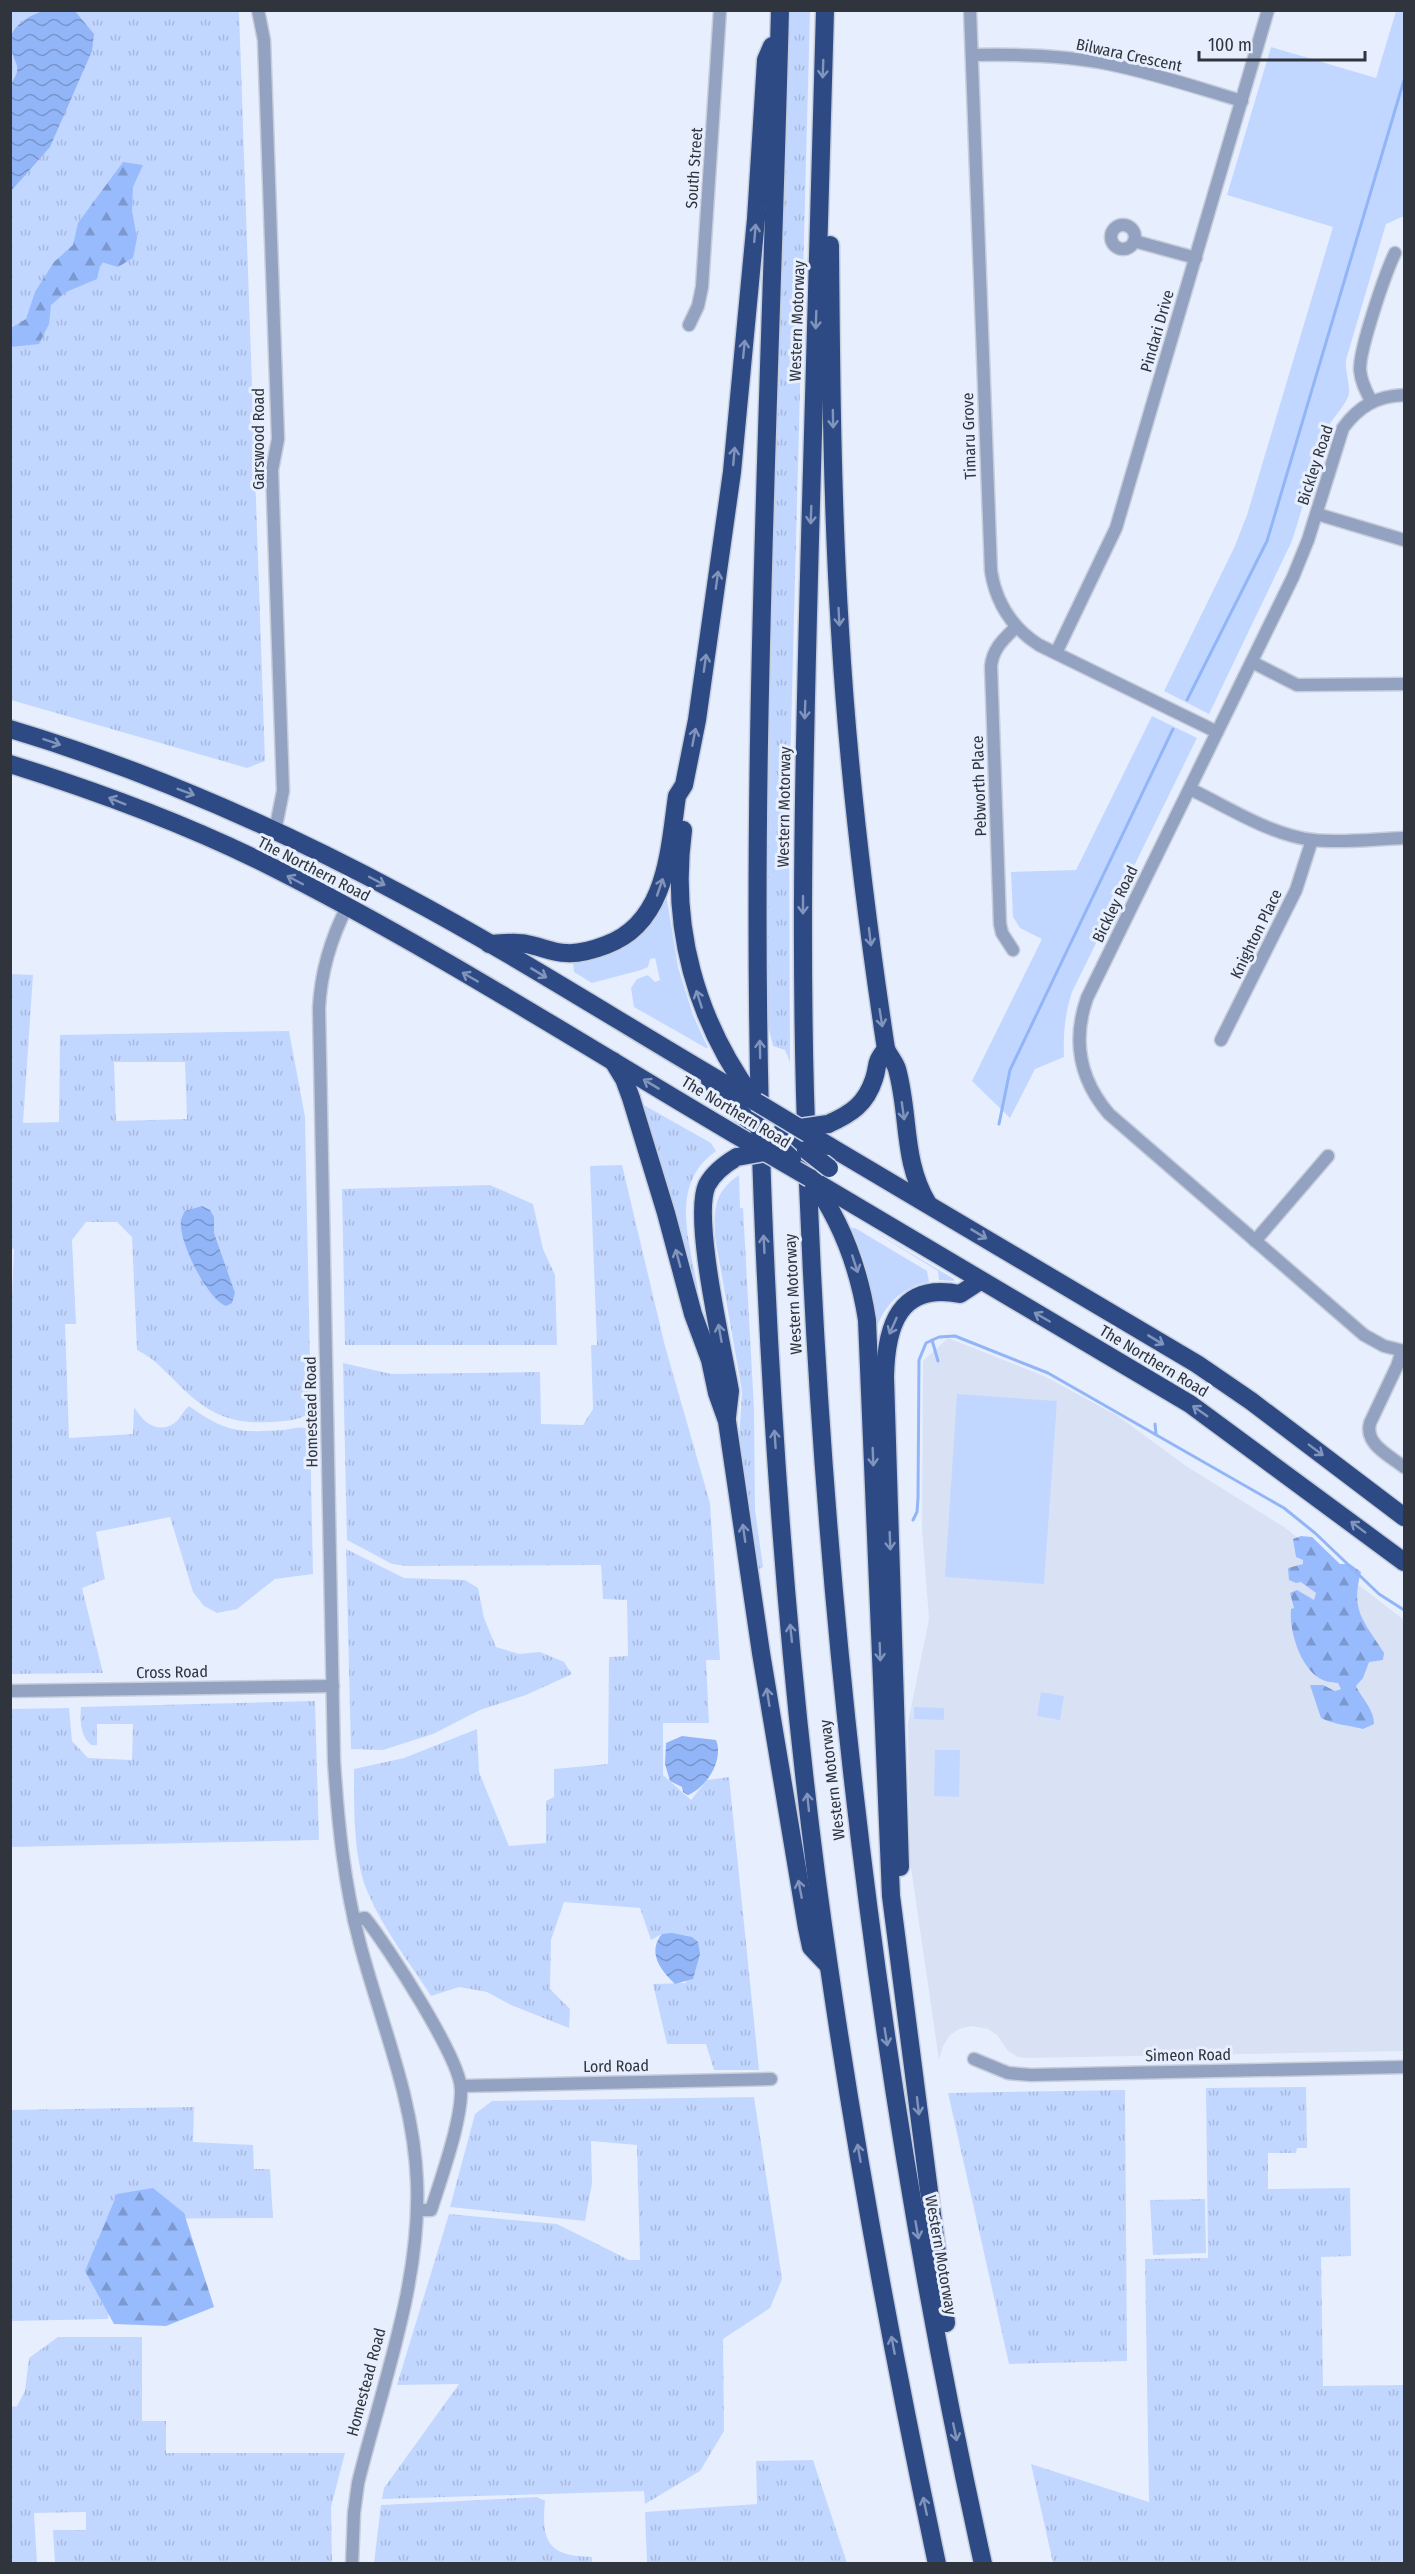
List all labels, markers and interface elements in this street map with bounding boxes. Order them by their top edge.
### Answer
scale bar [1199,24,1366,62]
text: 100 m [1208,34,1252,56]
street label: Bilwara Crescent [1074,35,1184,76]
one-way arrow [818,58,829,78]
street label: South Street [682,126,706,209]
one-way arrow [750,224,761,244]
street label: Western Motorway [785,259,809,382]
street label: Pindari Drive [1136,288,1178,374]
one-way arrow [811,310,822,330]
one-way arrow [739,340,750,360]
street label: Garswood Road [249,388,268,490]
street label: Timaru Grove [958,392,980,480]
one-way arrow [827,408,838,428]
street label: Bickley Road [1293,423,1337,507]
one-way arrow [729,447,740,467]
one-way arrow [805,505,816,525]
one-way arrow [712,571,723,590]
one-way arrow [834,606,845,626]
one-way arrow [699,654,710,673]
one-way arrow [799,699,811,719]
one-way arrow [689,727,700,747]
street label: Pebworth Place [968,735,990,837]
one-way arrow [42,737,61,748]
street label: Western Motorway [773,745,795,868]
one-way arrow [177,787,195,798]
one-way arrow [108,795,127,806]
street label: The Northern Road [255,832,373,906]
street label: Bickley Road [1088,862,1142,946]
one-way arrow [287,874,305,885]
one-way arrow [367,876,385,887]
one-way arrow [656,878,667,897]
street label: Knighton Place [1226,886,1286,982]
one-way arrow [797,894,809,914]
one-way arrow [864,927,875,947]
one-way arrow [530,968,547,980]
one-way arrow [462,970,479,982]
one-way arrow [693,990,704,1009]
one-way arrow [875,1007,886,1027]
one-way arrow [754,1040,765,1060]
street label: The Northern Road [678,1072,794,1152]
one-way arrow [643,1078,660,1090]
one-way arrow [898,1100,909,1120]
one-way arrow [970,1228,987,1240]
street label: Western Motorway [780,1232,806,1355]
one-way arrow [759,1235,770,1255]
one-way arrow [671,1249,683,1268]
one-way arrow [850,1254,861,1273]
one-way arrow [1034,1310,1051,1322]
one-way arrow [886,1316,898,1334]
street label: The Northern Road [1096,1321,1212,1401]
one-way arrow [715,1324,726,1344]
one-way arrow [1147,1334,1164,1346]
street label: Homestead Road [301,1356,321,1468]
one-way arrow [1193,1405,1209,1417]
one-way arrow [769,1429,780,1449]
one-way arrow [1308,1444,1324,1456]
one-way arrow [867,1447,878,1467]
one-way arrow [1350,1520,1366,1533]
one-way arrow [739,1524,750,1544]
one-way arrow [885,1530,896,1550]
one-way arrow [785,1624,796,1644]
one-way arrow [874,1642,885,1662]
street label: Cross Road [136,1662,208,1682]
one-way arrow [762,1688,773,1707]
street label: Western Motorway [815,1718,849,1841]
one-way arrow [802,1793,813,1813]
one-way arrow [794,1880,805,1900]
one-way arrow [881,2027,892,2047]
street label: Simeon Road [1145,2045,1231,2065]
street label: Lord Road [583,2056,649,2076]
one-way arrow [913,2096,924,2116]
one-way arrow [853,2144,864,2164]
street label: Western Motorway [921,2194,961,2317]
one-way arrow [912,2220,923,2239]
street label: Homestead Road [342,2326,390,2438]
one-way arrow [887,2336,898,2356]
one-way arrow [950,2422,961,2441]
one-way arrow [918,2497,930,2516]

